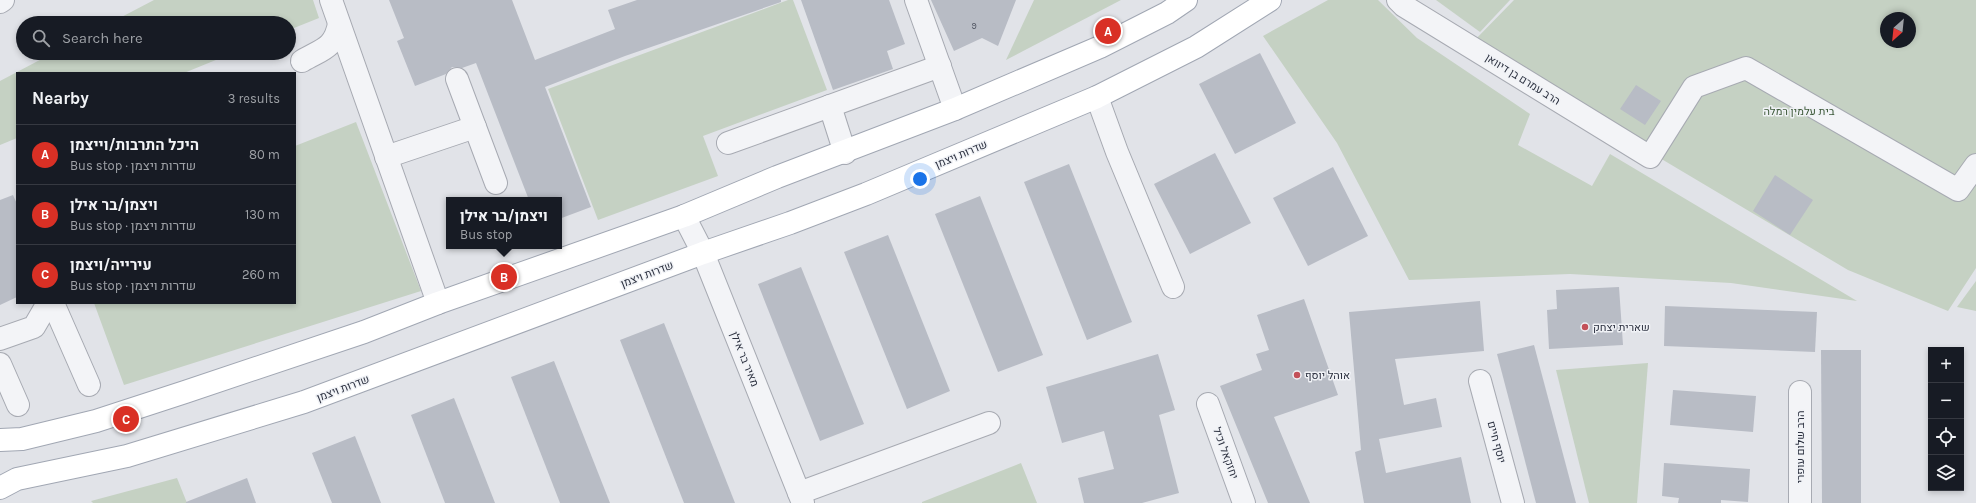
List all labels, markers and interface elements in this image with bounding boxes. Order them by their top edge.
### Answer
north arrow [1880,12,1916,48]
search box [16,16,296,60]
pin: A [1095,16,1121,46]
house number: 9 [971,21,977,31]
icon: search [30,27,52,49]
text: Search here [62,29,143,47]
street label: הרב עמרם בן דיוואן [1483,51,1563,108]
text: Nearby [32,88,89,108]
text: 3 results [228,91,280,106]
park label: בית עלמין רמלה [1763,105,1835,118]
text: היכל התרבות/וייצמן [70,136,199,154]
street label: שדרות ויצמן [933,138,989,171]
text: A [41,147,49,162]
text: 80 m [249,147,280,162]
text: Bus stop · שדרות ויצמן [70,158,196,173]
your location [910,169,930,189]
text: ויצמן/בר אילן [70,196,158,214]
popup [446,197,562,249]
text: B [41,207,49,222]
text: 130 m [245,207,280,222]
text: ויצמן/בר אילן [460,207,548,225]
text: Bus stop · שדרות ויצמן [70,218,196,233]
text: Bus stop [460,227,512,242]
text: עירייה/ויצמן [70,256,152,274]
street label: שדרות ויצמן [619,258,675,290]
pin: B [491,262,517,292]
text: C [41,267,49,282]
text: 260 m [242,267,280,282]
text: Bus stop · שדרות ויצמן [70,278,196,293]
place label: שארית יצחק [1593,321,1650,334]
marker: שארית יצחק [1580,322,1590,332]
street label: מאיר בר אילן [728,330,762,389]
map controls [1928,347,1964,491]
button: + [1928,347,1964,383]
place label: אוהל יוסף [1305,369,1350,382]
marker: אוהל יוסף [1292,370,1302,380]
street label: שדרות ויצמן [315,372,371,404]
button: − [1928,383,1964,419]
pin: C [113,404,139,434]
street label: הרב שלום עופרי [1794,411,1807,483]
button: locate [1928,419,1964,455]
street label: יוסף חיים [1485,420,1508,465]
street label: יחזקאל וכיל [1210,425,1241,481]
button: layers [1928,455,1964,491]

